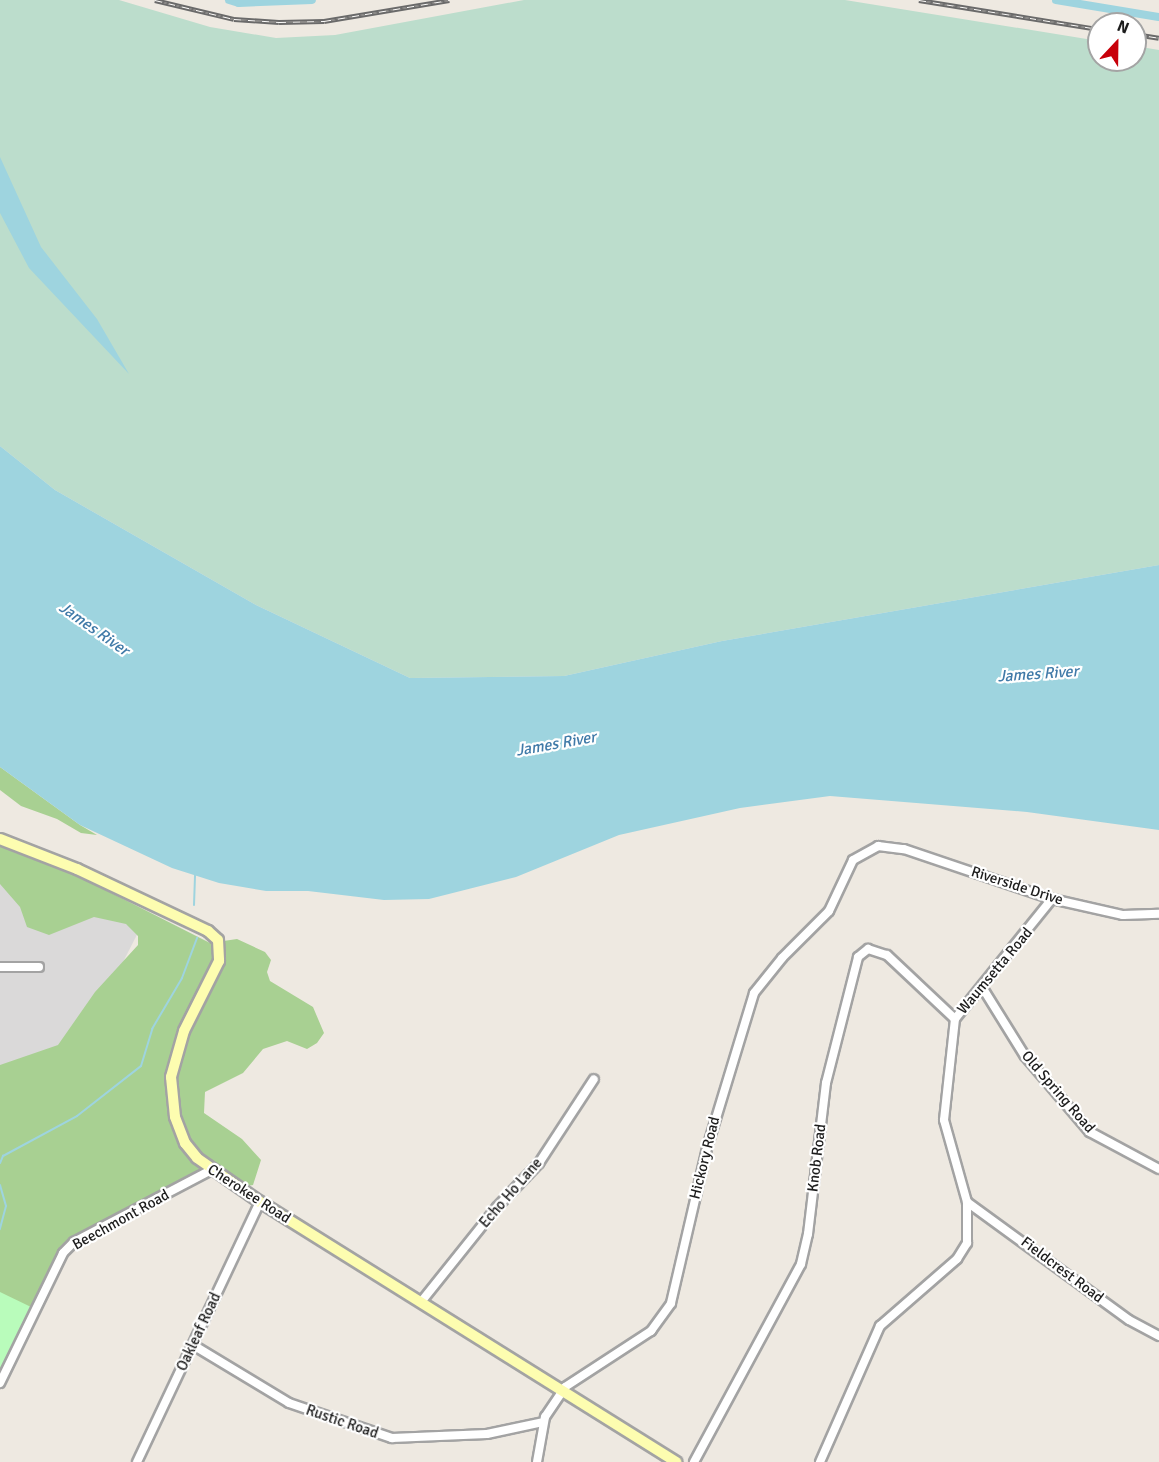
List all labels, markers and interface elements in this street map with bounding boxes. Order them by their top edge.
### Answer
north arrow [1087,12,1147,72]
text: N [1114,16,1132,39]
water label: James River [55,598,133,660]
water label: James River [997,662,1079,686]
water label: James River [515,728,597,760]
street label: Riverside Drive [969,863,1065,909]
street label: Waumsetta Road [954,924,1036,1018]
street label: Old Spring Road [1017,1047,1099,1137]
street label: Hickory Road [686,1115,724,1201]
street label: Knob Road [804,1123,830,1193]
street label: Echo Ho Lane [476,1154,546,1232]
street label: Cherokee Road [204,1160,294,1228]
street label: Beechmont Road [69,1186,173,1254]
street label: Fieldcrest Road [1017,1233,1107,1307]
street label: Oakleaf Road [173,1290,225,1374]
street label: Rustic Road [303,1401,381,1443]

